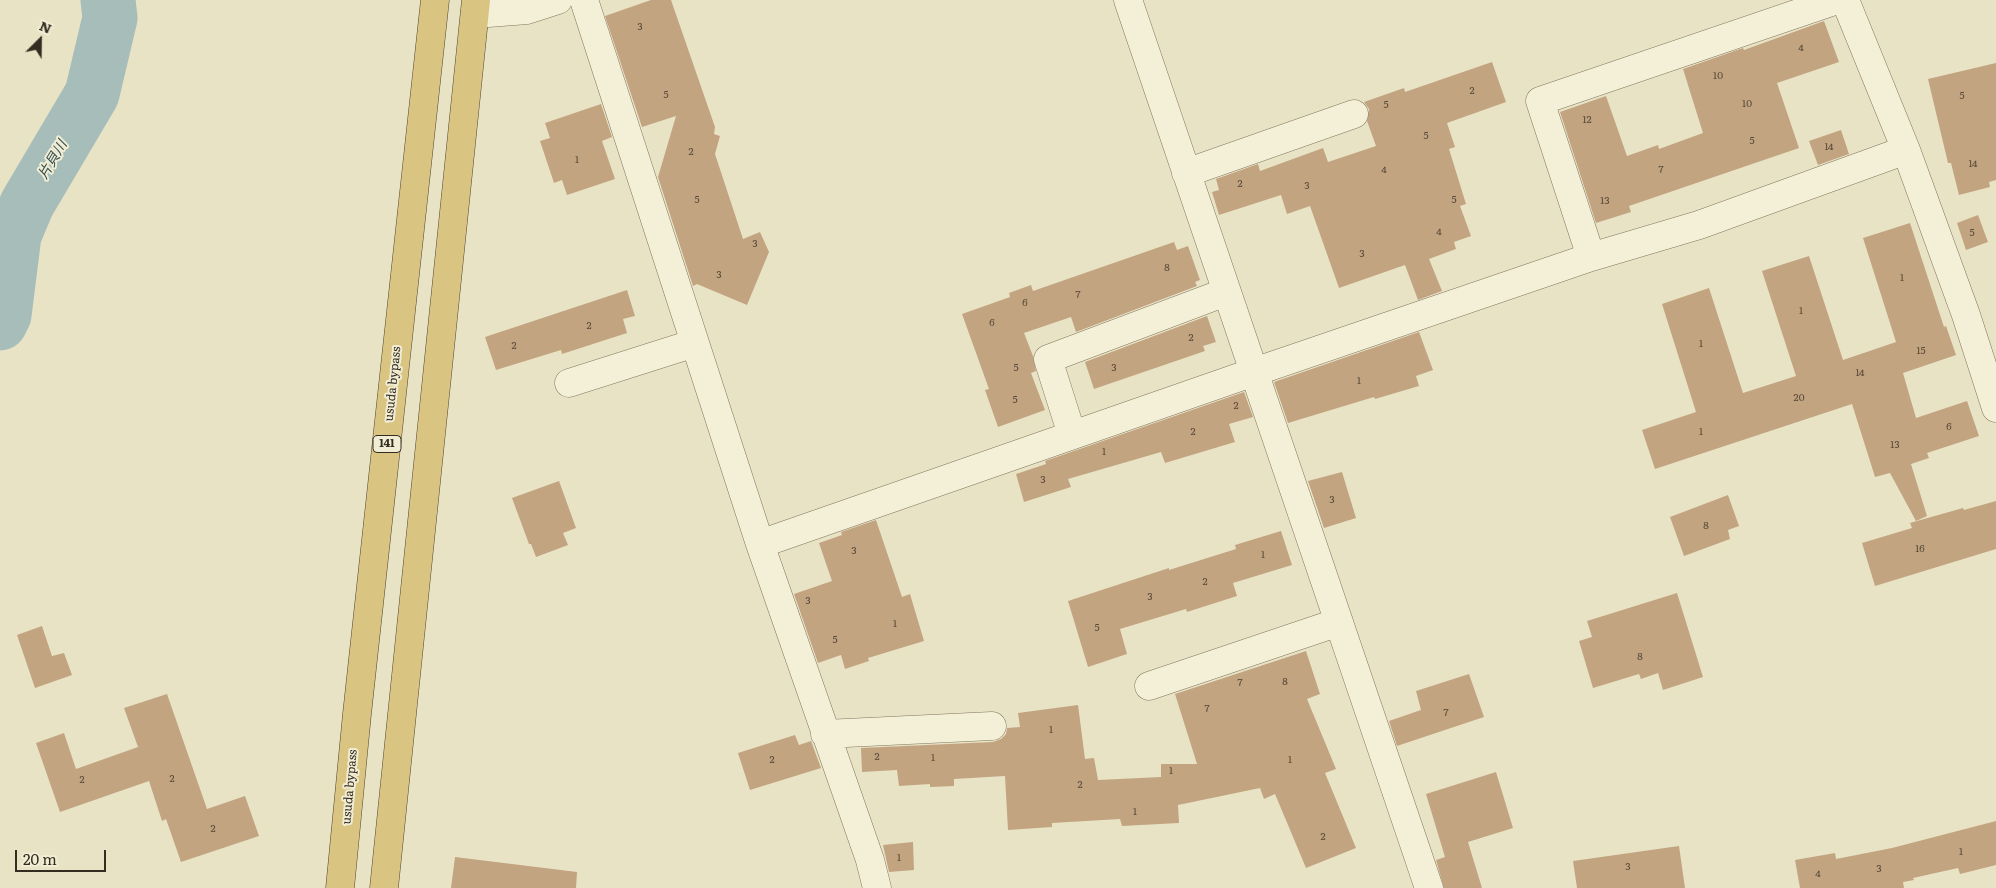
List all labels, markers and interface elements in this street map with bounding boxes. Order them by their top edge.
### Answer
north arrow [15,15,65,65]
text: N [37,15,55,38]
house number: 3 [637,21,643,33]
house number: 4 [1798,42,1804,54]
house number: 10 [1713,70,1723,82]
house number: 2 [1469,85,1475,97]
house number: 5 [663,89,669,101]
house number: 5 [1959,90,1965,102]
house number: 10 [1742,98,1752,110]
house number: 5 [1383,99,1389,111]
house number: 12 [1582,114,1592,126]
house number: 5 [1423,130,1429,142]
house number: 5 [1749,135,1755,147]
water label: 片貝川 [35,138,71,182]
house number: 14 [1824,141,1834,153]
house number: 2 [688,146,694,158]
house number: 1 [575,154,579,166]
house number: 14 [1968,158,1978,170]
house number: 4 [1381,164,1387,176]
house number: 7 [1658,164,1664,176]
house number: 2 [1237,178,1243,190]
house number: 3 [1304,180,1310,192]
house number: 5 [694,194,700,206]
house number: 5 [1451,194,1457,206]
house number: 13 [1600,195,1610,207]
house number: 4 [1436,226,1442,238]
house number: 5 [1969,227,1975,239]
house number: 3 [752,238,758,250]
house number: 3 [1359,248,1365,260]
house number: 8 [1164,262,1170,274]
house number: 3 [716,269,722,281]
house number: 1 [1900,272,1904,284]
house number: 7 [1075,289,1081,301]
house number: 6 [1022,297,1028,309]
house number: 1 [1799,305,1803,317]
house number: 6 [989,317,995,329]
house number: 2 [586,320,592,332]
house number: 2 [1188,332,1194,344]
house number: 1 [1699,338,1703,350]
house number: 2 [511,340,517,352]
house number: 15 [1916,345,1926,357]
street label: usuda bypass [382,346,404,422]
house number: 5 [1013,362,1019,374]
house number: 3 [1111,362,1117,374]
house number: 14 [1855,367,1865,379]
house number: 1 [1357,375,1361,387]
house number: 20 [1794,392,1804,404]
house number: 5 [1012,394,1018,406]
house number: 2 [1233,400,1239,412]
house number: 6 [1946,421,1952,433]
house number: 2 [1190,426,1196,438]
house number: 1 [1699,426,1703,438]
road number: 141 [373,436,401,452]
house number: 13 [1890,439,1900,451]
house number: 1 [1102,446,1106,458]
house number: 3 [1040,474,1046,486]
house number: 3 [1329,494,1335,506]
house number: 8 [1703,520,1709,532]
house number: 16 [1915,543,1925,555]
house number: 3 [851,545,857,557]
house number: 1 [1261,549,1265,561]
house number: 2 [1202,576,1208,588]
house number: 3 [1147,591,1153,603]
house number: 3 [805,595,811,607]
house number: 1 [893,618,897,630]
house number: 5 [1094,622,1100,634]
house number: 5 [832,634,838,646]
house number: 8 [1637,651,1643,663]
house number: 8 [1282,676,1288,688]
house number: 7 [1237,677,1243,689]
house number: 7 [1204,703,1210,715]
house number: 7 [1443,707,1449,719]
house number: 1 [1049,724,1053,736]
street label: usuda bypass [340,749,360,825]
house number: 2 [874,751,880,763]
house number: 1 [931,752,935,764]
house number: 2 [769,754,775,766]
house number: 1 [1288,754,1292,766]
house number: 1 [1169,765,1173,777]
house number: 2 [169,773,175,785]
house number: 2 [79,774,85,786]
house number: 2 [1077,779,1083,791]
house number: 1 [1133,806,1137,818]
house number: 2 [210,823,216,835]
house number: 2 [1320,831,1326,843]
scale bar [18,840,109,872]
house number: 1 [1959,846,1963,858]
text: 20 m [23,847,57,870]
house number: 1 [897,852,901,864]
house number: 3 [1625,861,1631,873]
house number: 3 [1876,863,1882,875]
house number: 4 [1815,868,1821,880]

